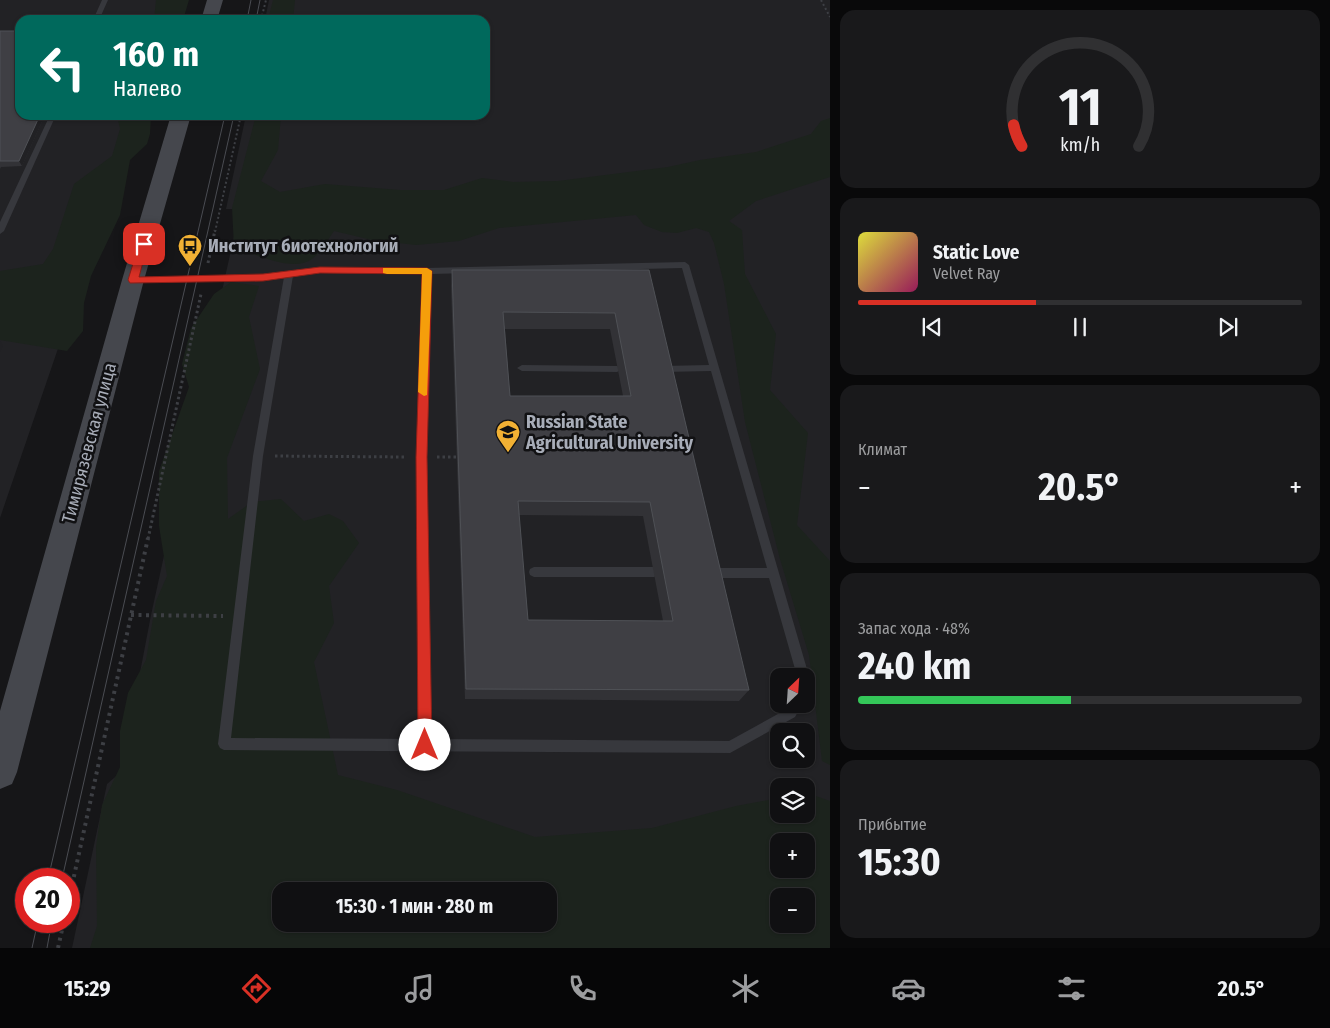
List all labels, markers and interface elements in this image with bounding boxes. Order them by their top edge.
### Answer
text: 160 m [113,33,199,75]
icon: left [30,35,95,100]
text: Налево [113,75,182,102]
text: 11 [1058,76,1102,139]
text: km/h [1060,134,1100,156]
pin [123,223,165,265]
icon: arrive [130,230,158,258]
bus stop icon: Институт биотехнологий [177,233,203,267]
place label: Институт биотехнологий [208,235,398,257]
text: Static Love [933,241,1020,264]
text: Velvet Ray [933,264,1000,283]
icon: previous [918,313,946,341]
icon: pause [1066,313,1094,341]
icon: next [1214,313,1242,341]
street label: Тимирязевская улица [57,360,121,526]
place label: Russian State Agricultural University [525,411,693,454]
school or university icon: Russian State Agricultural University [495,419,521,453]
text: Климат [858,440,907,459]
text: 20.5° [1038,464,1122,510]
text: − [858,471,871,504]
text: + [1289,471,1302,504]
text: Запас хода · 48% [858,619,970,638]
text: 240 km [858,643,971,689]
north arrow [770,668,815,712]
map controls [770,668,815,933]
position arrow [398,718,450,770]
button: search [770,723,815,768]
button: layers [770,778,815,823]
text: Прибытие [858,815,927,834]
button: + [770,833,815,878]
text: 15:30 [858,839,941,885]
speed limit sign: 20 [15,868,80,933]
button: − [770,888,815,933]
text: 15:30 · 1 мин · 280 m [336,895,493,918]
icon: directions [239,971,274,1006]
icon: music [402,971,437,1006]
icon: phone [565,971,600,1006]
icon: climate [728,971,763,1006]
icon: car [891,971,926,1006]
icon: filters [1054,971,1089,1006]
text: 15:29 [64,975,111,1002]
text: 20.5° [1218,975,1266,1002]

